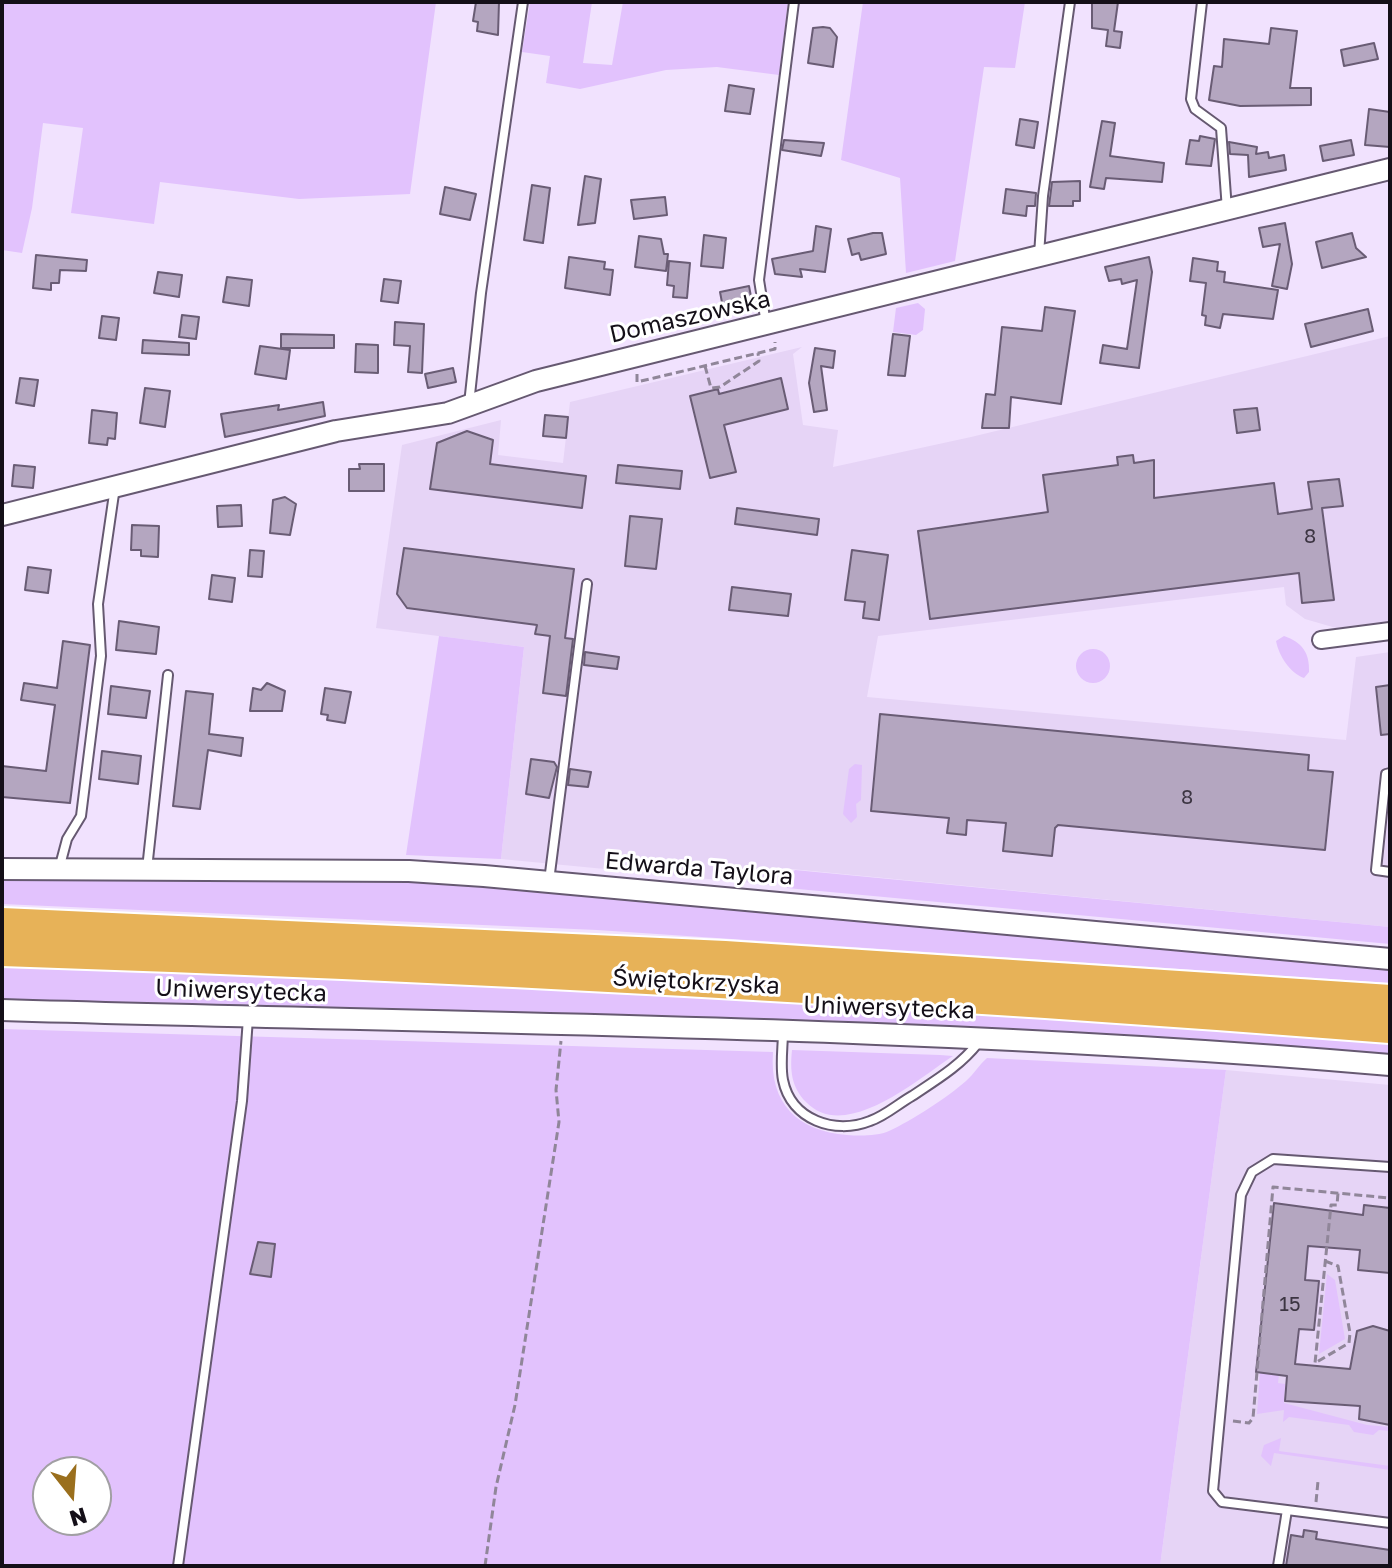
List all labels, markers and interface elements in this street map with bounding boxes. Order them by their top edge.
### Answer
street label: Domaszowska [607,285,773,349]
house number: 8 [1304,525,1316,549]
house number: 8 [1181,786,1193,810]
street label: Edwarda Taylora [604,846,794,892]
street label: Świętokrzyska [612,963,780,1001]
street label: Uniwersytecka [155,974,327,1008]
street label: Uniwersytecka [803,991,975,1025]
house number: 15 [1279,1293,1301,1317]
north arrow [32,1456,112,1536]
text: N [67,1502,91,1533]

